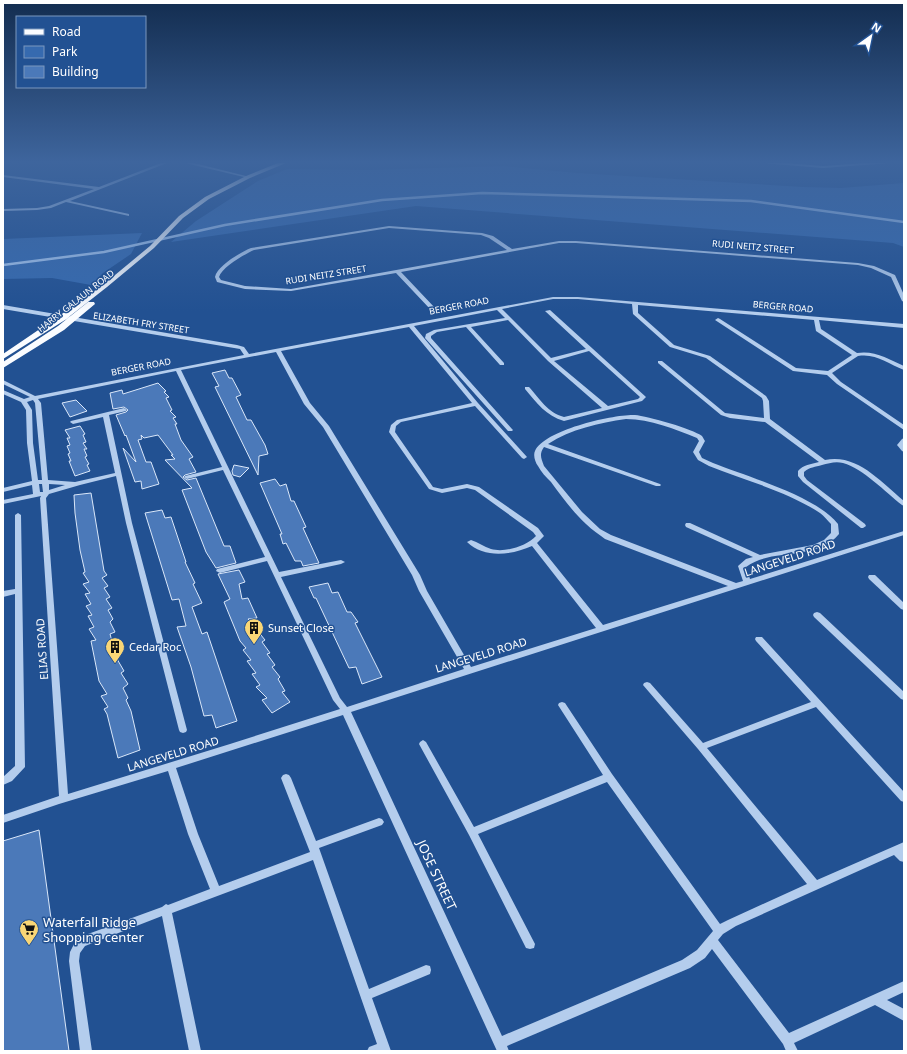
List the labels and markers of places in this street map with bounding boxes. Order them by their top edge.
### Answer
building icon: Sunset Close [243,617,265,645]
place label: Sunset Close [268,620,334,635]
building icon: Cedar Roc [104,636,126,664]
place label: Cedar Roc [129,639,181,654]
place label: Waterfall Ridge Shopping center [43,913,144,946]
supermarket icon: Waterfall Ridge Shopping center [18,918,40,946]

